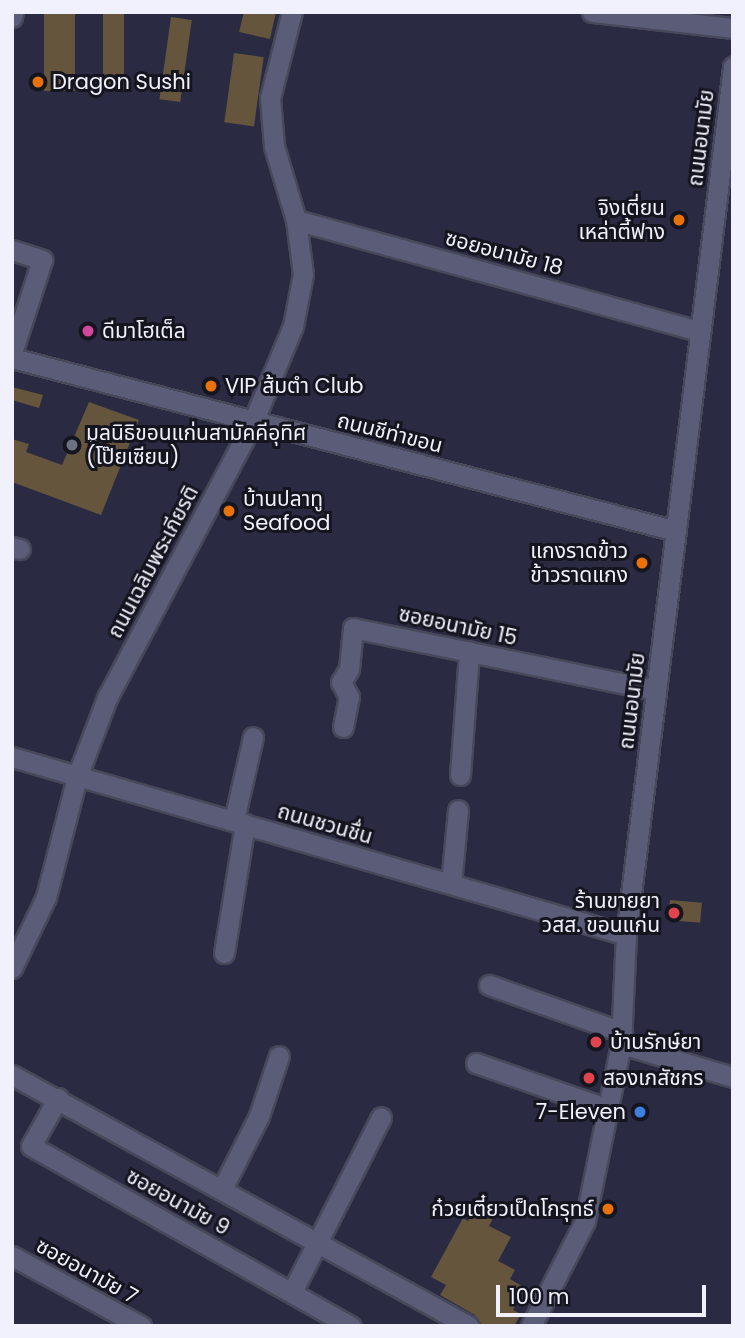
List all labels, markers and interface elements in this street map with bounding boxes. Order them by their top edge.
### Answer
place label: Dragon Sushi [52,69,191,95]
marker: Dragon Sushi [30,74,46,90]
street label: ถนนอนามัย [683,88,719,188]
place label: จิงเตี่ยน เหล่าตี้ฟาง [578,195,665,245]
marker: จิงเตี่ยน เหล่าตี้ฟาง [671,212,687,228]
street label: ซอยอนามัย 18 [442,225,566,281]
place label: ดีมาโฮเต็ล [102,318,186,344]
marker: ดีมาโฮเต็ล [80,323,96,339]
place label: VIP ส้มตำ Club [225,373,364,399]
marker: VIP ส้มตำ Club [203,378,219,394]
street label: ถนนชีท่าขอน [335,408,445,458]
place label: มูลนิธิขอนแก่นสามัคคีอุทิศ (โป๊ยเซียน) [86,420,306,470]
marker: มูลนิธิขอนแก่นสามัคคีอุทิศ (โป๊ยเซียน) [64,437,80,453]
street label: ถนนเฉลิมพระเกียรติ [102,482,204,642]
place label: บ้านปลาทู Seafood [243,486,331,536]
marker: บ้านปลาทู Seafood [221,503,237,519]
place label: แกงราดข้าว ข้าวราดแกง [530,538,628,588]
marker: แกงราดข้าว ข้าวราดแกง [634,555,650,571]
street label: ซอยอนามัย 15 [396,601,520,651]
street label: ถนนอนามัย [614,651,650,751]
street label: ถนนชวนชื่น [275,798,375,850]
place label: ร้านขายยา วสส. ขอนแก่น [542,888,660,938]
marker: ร้านขายยา วสส. ขอนแก่น [666,905,682,921]
place label: บ้านรักษ์ยา [610,1029,701,1055]
marker: บ้านรักษ์ยา [588,1034,604,1050]
place label: สองเภสัชกร [603,1065,704,1091]
marker: สองเภสัชกร [581,1070,597,1086]
place label: 7-Eleven [536,1099,626,1125]
marker: 7-Eleven [632,1104,648,1120]
street label: ซอยอนามัย 9 [122,1163,234,1241]
place label: ก๋วยเตี๋ยวเป็ดโกรุทธ์ [431,1196,594,1222]
marker: ก๋วยเตี๋ยวเป็ดโกรุทธ์ [600,1201,616,1217]
street label: ซอยอนามัย 7 [32,1233,142,1309]
scale bar [500,1272,710,1316]
text: 100 m [509,1282,569,1311]

